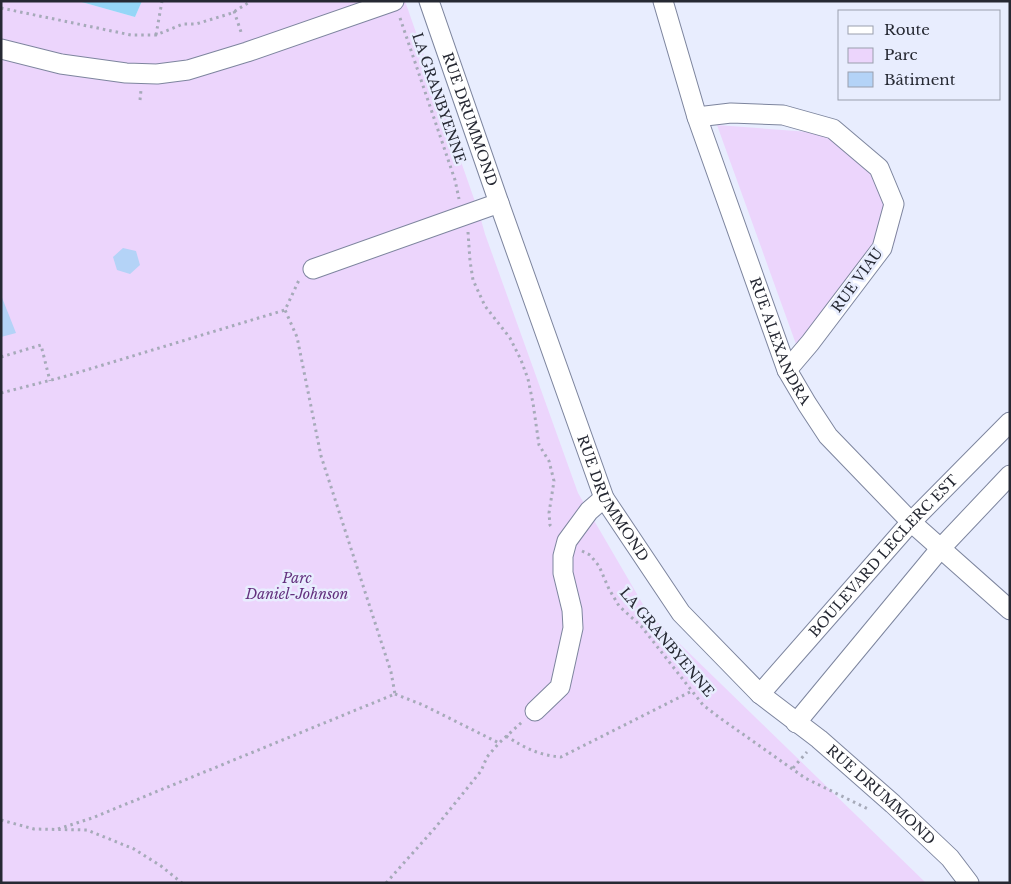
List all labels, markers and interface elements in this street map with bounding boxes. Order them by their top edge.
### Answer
legend [838,10,1001,100]
text: Route [884,20,930,39]
street label: LA GRANBYENNE [408,30,470,166]
text: Parc [884,45,917,64]
street label: RUE DRUMMOND [438,50,501,188]
text: Bâtiment [884,70,956,89]
street label: RUE VIAU [828,244,886,316]
street label: RUE ALEXANDRA [746,275,815,408]
street label: RUE DRUMMOND [573,433,653,565]
street label: BOULEVARD LECLERC EST [805,471,961,641]
park label: Parc Daniel-Johnson [245,569,349,603]
street label: LA GRANBYENNE [616,584,718,700]
street label: RUE DRUMMOND [823,741,939,848]

